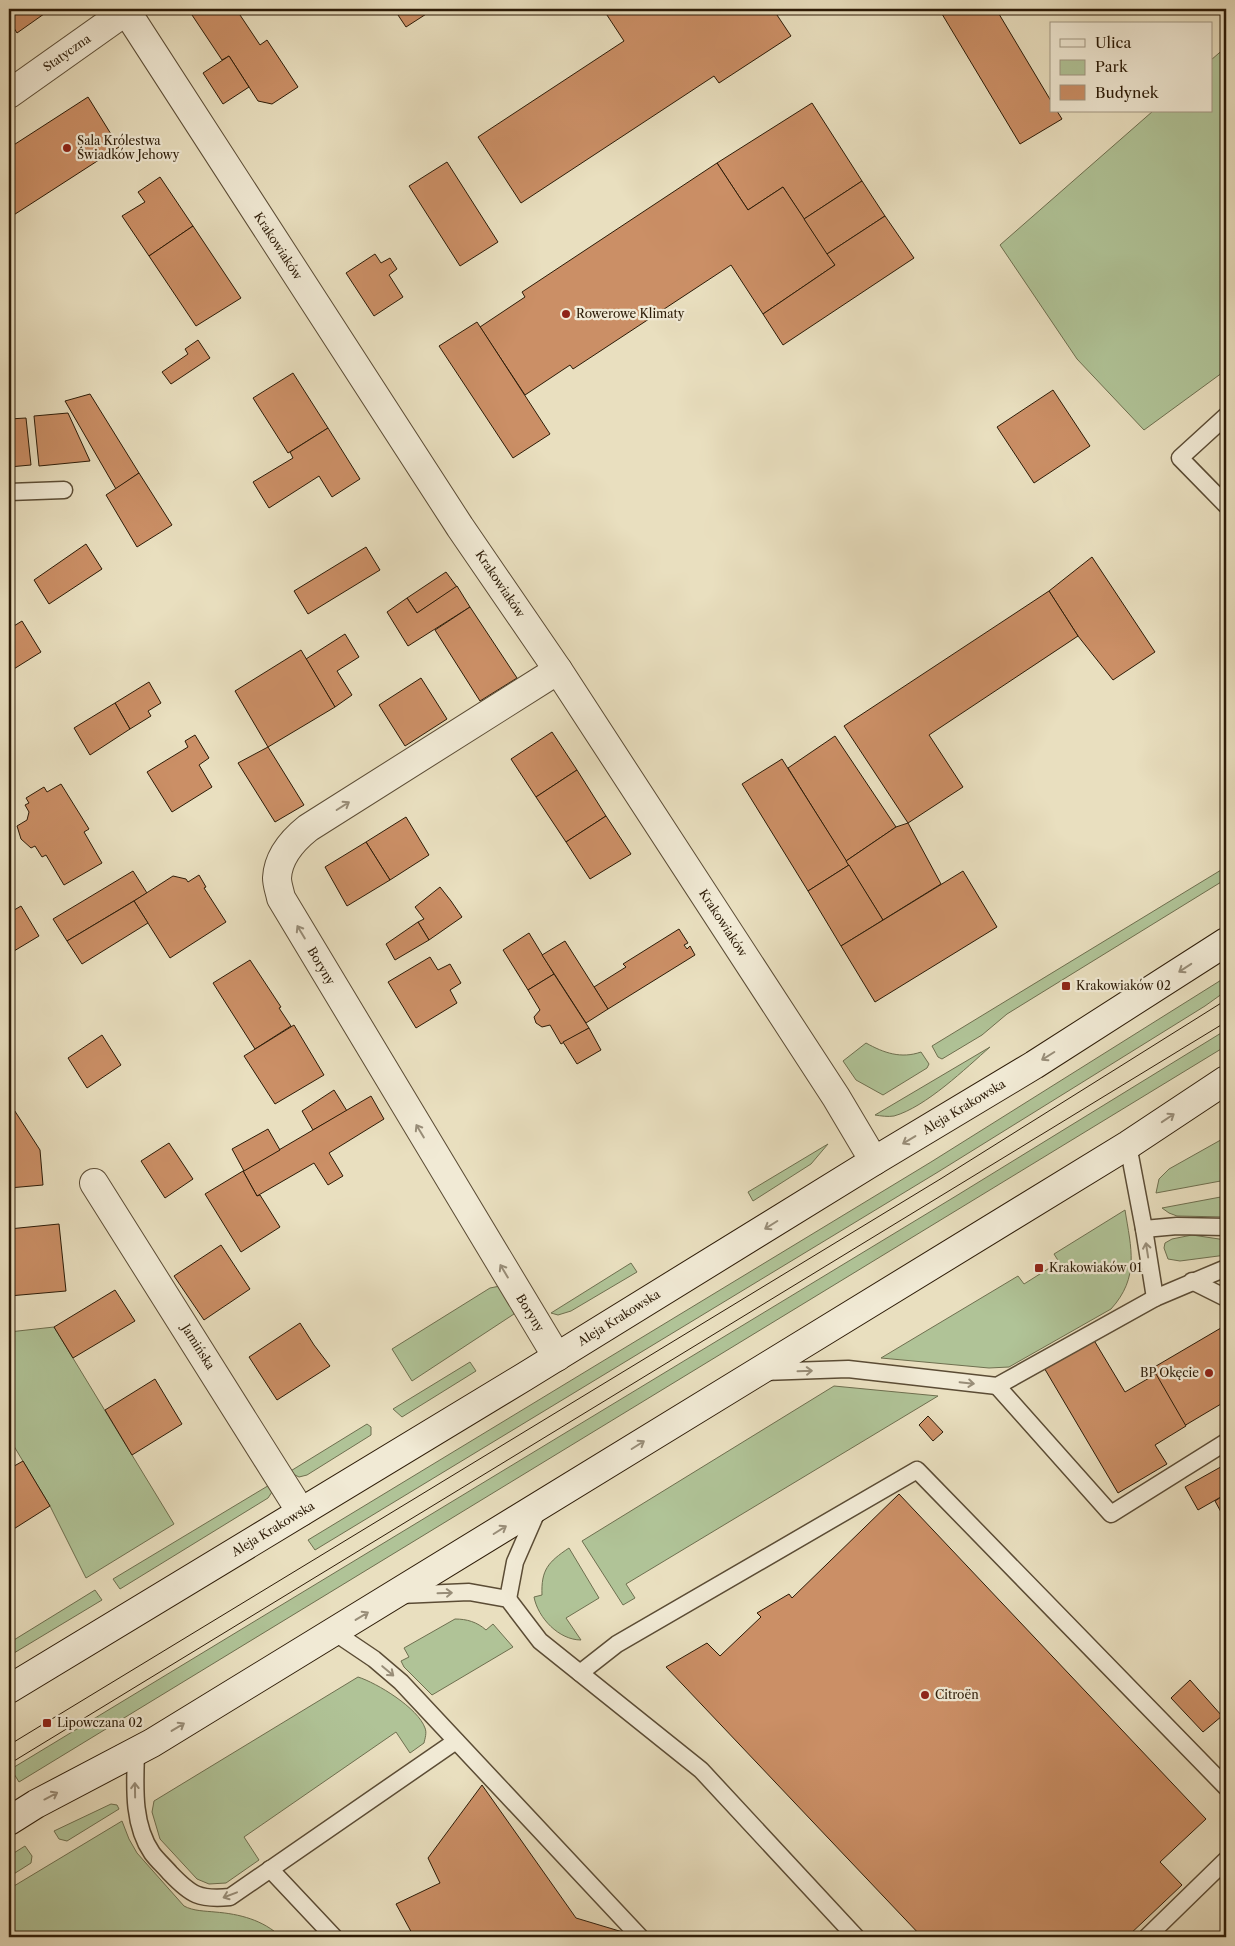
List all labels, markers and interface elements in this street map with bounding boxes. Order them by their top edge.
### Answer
legend [1050,22,1212,112]
street label: Statyczna [40,30,94,74]
text: Ulica [1095,33,1131,52]
text: Park [1095,57,1129,76]
text: Budynek [1095,83,1160,102]
place label: Sala Królestwa Świadków Jehowy [77,133,180,162]
marker: Sala Królestwa Świadków Jehowy [61,142,73,154]
street label: Krakowiaków [251,209,306,283]
place label: Rowerowe Klimaty [576,306,685,321]
marker: Rowerowe Klimaty [560,308,572,320]
street label: Krakowiaków [473,547,529,621]
one-way arrow [336,800,350,810]
street label: Krakowiaków [696,886,751,960]
one-way arrow [295,926,305,940]
street label: Boryny [304,944,339,988]
one-way arrow [1179,964,1193,974]
place label: Krakowiaków 02 [1076,978,1171,993]
marker: Krakowiaków 02 [1060,980,1072,992]
one-way arrow [1042,1051,1056,1061]
street label: Aleja Krakowska [919,1076,1008,1138]
one-way arrow [1161,1113,1175,1123]
one-way arrow [415,1125,425,1139]
one-way arrow [903,1135,917,1145]
one-way arrow [764,1220,778,1230]
one-way arrow [1142,1242,1152,1258]
place label: Krakowiaków 01 [1049,1260,1142,1275]
marker: Krakowiaków 01 [1033,1262,1045,1274]
one-way arrow [498,1264,508,1278]
street label: Aleja Krakowska [574,1286,663,1349]
street label: Boryny [513,1291,548,1335]
street label: Jamińska [178,1319,219,1373]
place label: BP Okęcie [1140,1365,1199,1380]
one-way arrow [797,1366,813,1375]
marker: BP Okęcie [1203,1367,1215,1379]
one-way arrow [958,1378,974,1388]
one-way arrow [631,1439,645,1449]
street label: Aleja Krakowska [228,1498,317,1560]
one-way arrow [492,1525,506,1535]
one-way arrow [436,1588,452,1598]
one-way arrow [354,1610,368,1620]
one-way arrow [381,1665,394,1676]
place label: Citroën [935,1687,979,1702]
marker: Citroën [919,1689,931,1701]
place label: Lipowczana 02 [57,1715,143,1730]
marker: Lipowczana 02 [41,1717,53,1729]
one-way arrow [171,1722,185,1733]
one-way arrow [131,1782,140,1798]
one-way arrow [43,1791,58,1801]
one-way arrow [223,1891,238,1900]

